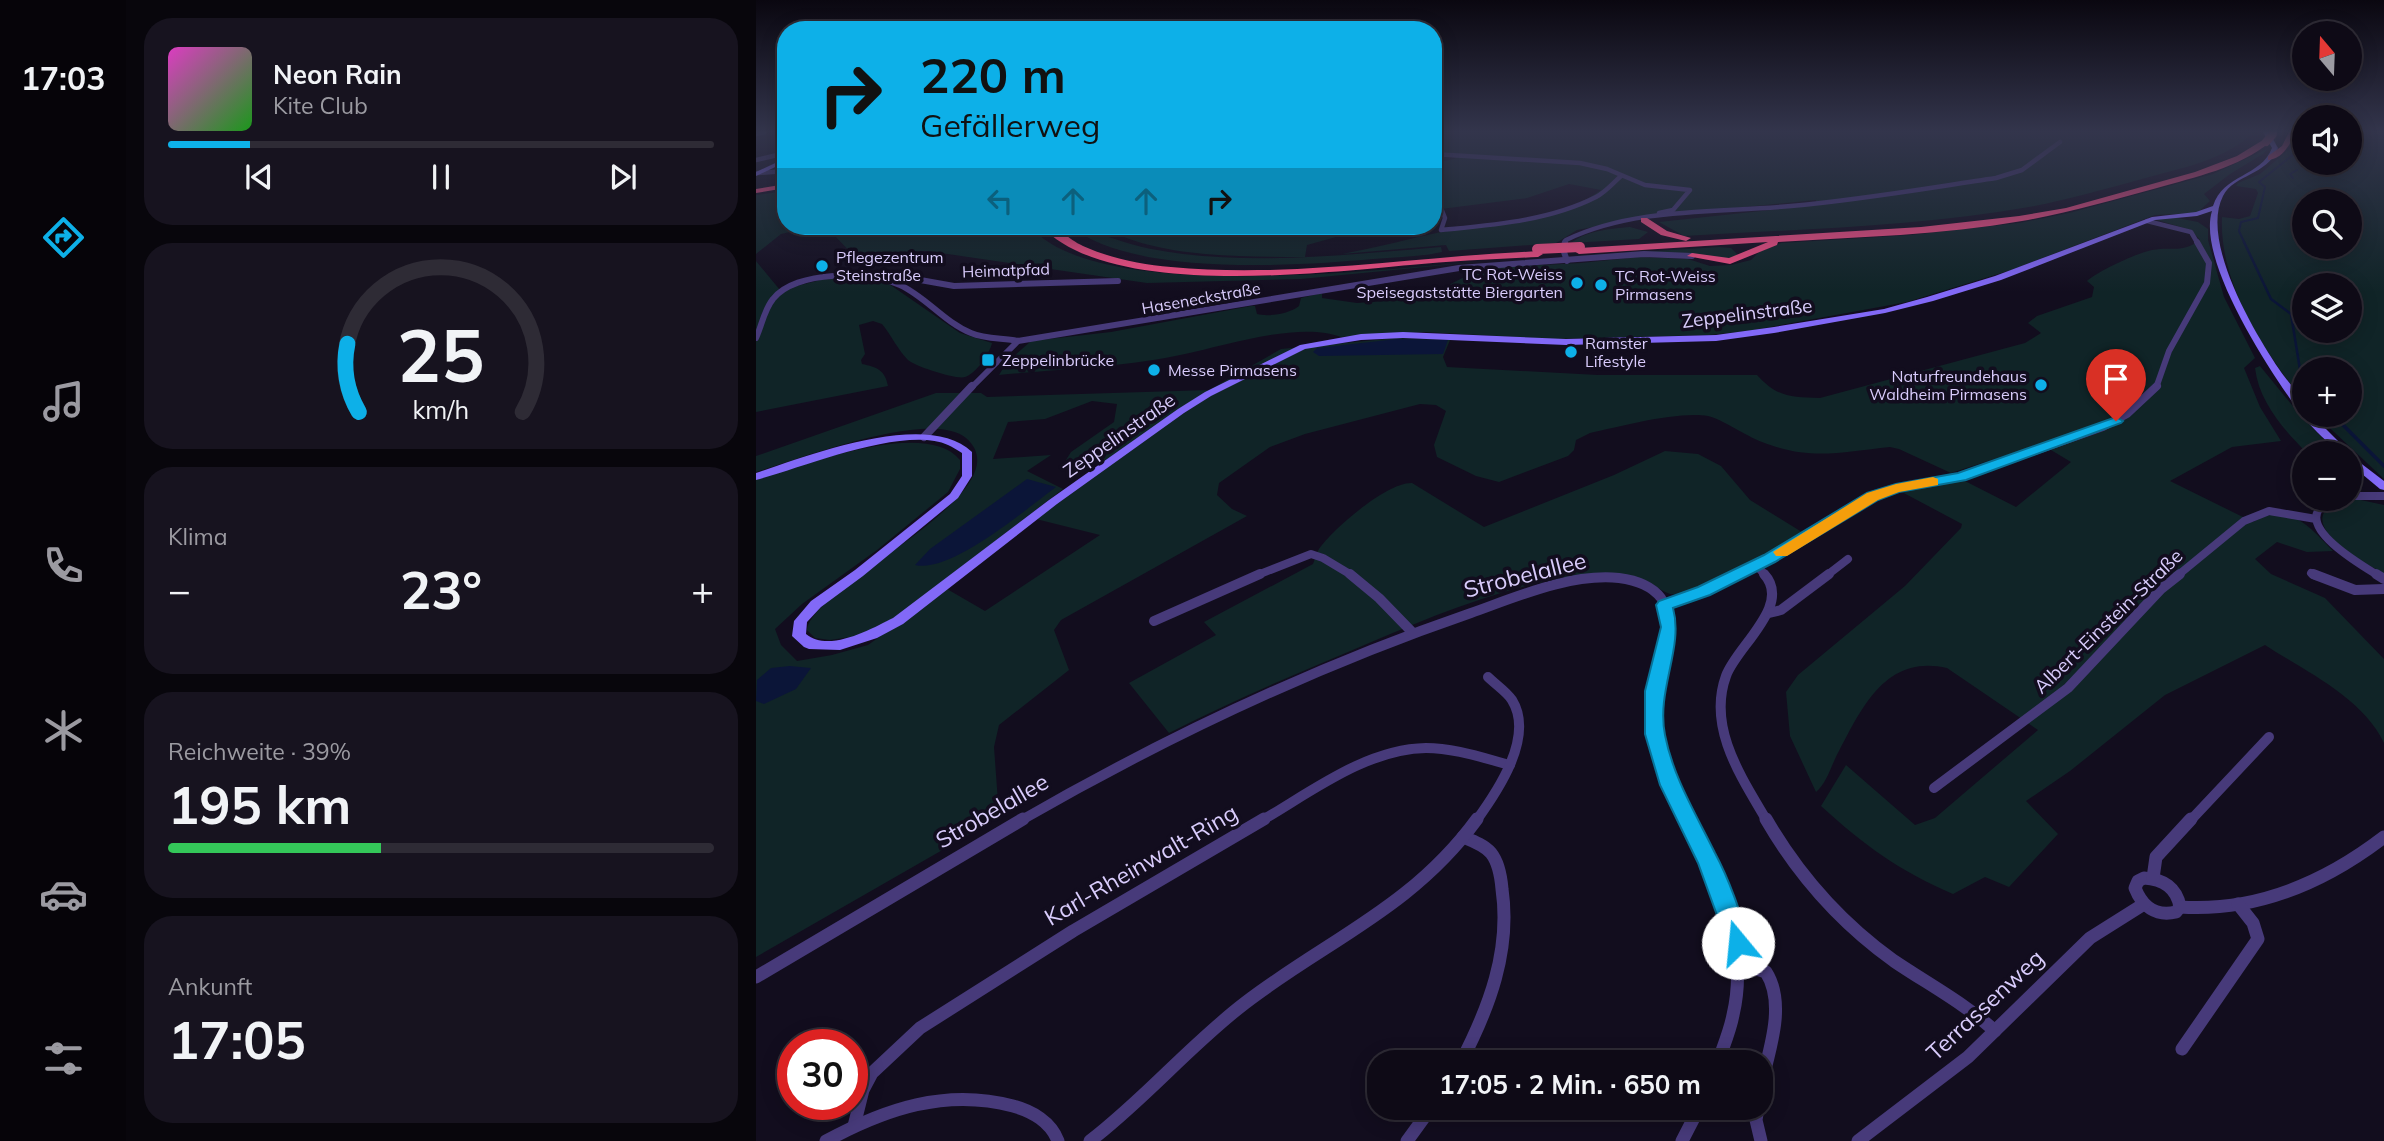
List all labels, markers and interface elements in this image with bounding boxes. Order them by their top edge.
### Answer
north arrow [2292,21,2362,91]
map controls [2292,21,2362,511]
text: 220 m [920,44,1066,105]
icon: right [805,49,896,140]
text: 17:03 [21,58,105,98]
text: Neon Rain [273,58,402,91]
text: Kite Club [273,91,368,120]
text: Gefällerweg [920,105,1100,145]
button: sound [2292,105,2362,175]
icon: previous [240,158,278,196]
icon: pause [422,158,460,196]
icon: next [604,158,642,196]
icon: left [981,182,1019,220]
icon: ahead [1054,182,1092,220]
icon: ahead [1127,182,1165,220]
icon: right [1200,182,1238,220]
button: search [2292,189,2362,259]
icon: directions [39,213,88,262]
place label: Pflegezentrum Steinstraße [836,247,944,285]
marker: Pflegezentrum Steinstraße [814,258,830,274]
street label: Heimatpfad [962,258,1050,282]
place label: TC Rot-Weiss Speisegaststätte Biergarten [1357,264,1563,302]
place label: TC Rot-Weiss Pirmasens [1615,266,1716,304]
button: layers [2292,273,2362,343]
marker: TC Rot-Weiss Speisegaststätte Biergarten [1569,275,1585,291]
marker: TC Rot-Weiss Pirmasens [1593,277,1609,293]
street label: Haseneckstraße [1140,278,1262,318]
street label: Zeppelinstraße [1680,293,1814,333]
text: 25 [397,309,485,400]
place label: Ramster Lifestyle [1585,333,1648,371]
marker: Ramster Lifestyle [1563,344,1579,360]
pin [2086,349,2146,421]
place label: Zeppelinbrücke [1002,350,1114,370]
marker: Zeppelinbrücke [980,352,996,368]
button: + [2292,357,2362,427]
place label: Messe Pirmasens [1168,360,1297,380]
icon: arrive [2097,360,2135,398]
marker: Messe Pirmasens [1146,362,1162,378]
place label: Naturfreundehaus Waldheim Pirmasens [1869,366,2027,404]
icon: music [39,377,88,426]
marker: Naturfreundehaus Waldheim Pirmasens [2033,377,2049,393]
street label: Zeppelinstraße [1058,388,1180,482]
text: km/h [413,394,469,425]
button: − [2292,441,2362,511]
text: Klima [168,522,228,551]
icon: phone [39,541,88,590]
street label: Albert-Einstein-Straße [2029,544,2187,698]
street label: Strobelallee [1461,545,1589,604]
text: 23° [400,557,482,622]
text: − [168,566,191,614]
text: + [691,566,714,614]
icon: climate [39,706,88,755]
text: Reichweite · 39% [168,737,351,766]
street label: Strobelallee [930,767,1053,854]
text: 195 km [168,772,351,837]
street label: Karl-Rheinwalt-Ring [1039,797,1242,932]
icon: car [39,870,88,919]
position arrow [1701,906,1775,980]
street label: Terrassenweg [1920,943,2049,1066]
text: Ankunft [168,972,252,1001]
text: 17:05 [168,1007,306,1072]
speed limit sign: 30 [777,1029,868,1120]
icon: filters [39,1034,88,1083]
text: 17:05 · 2 Min. · 650 m [1439,1068,1701,1101]

